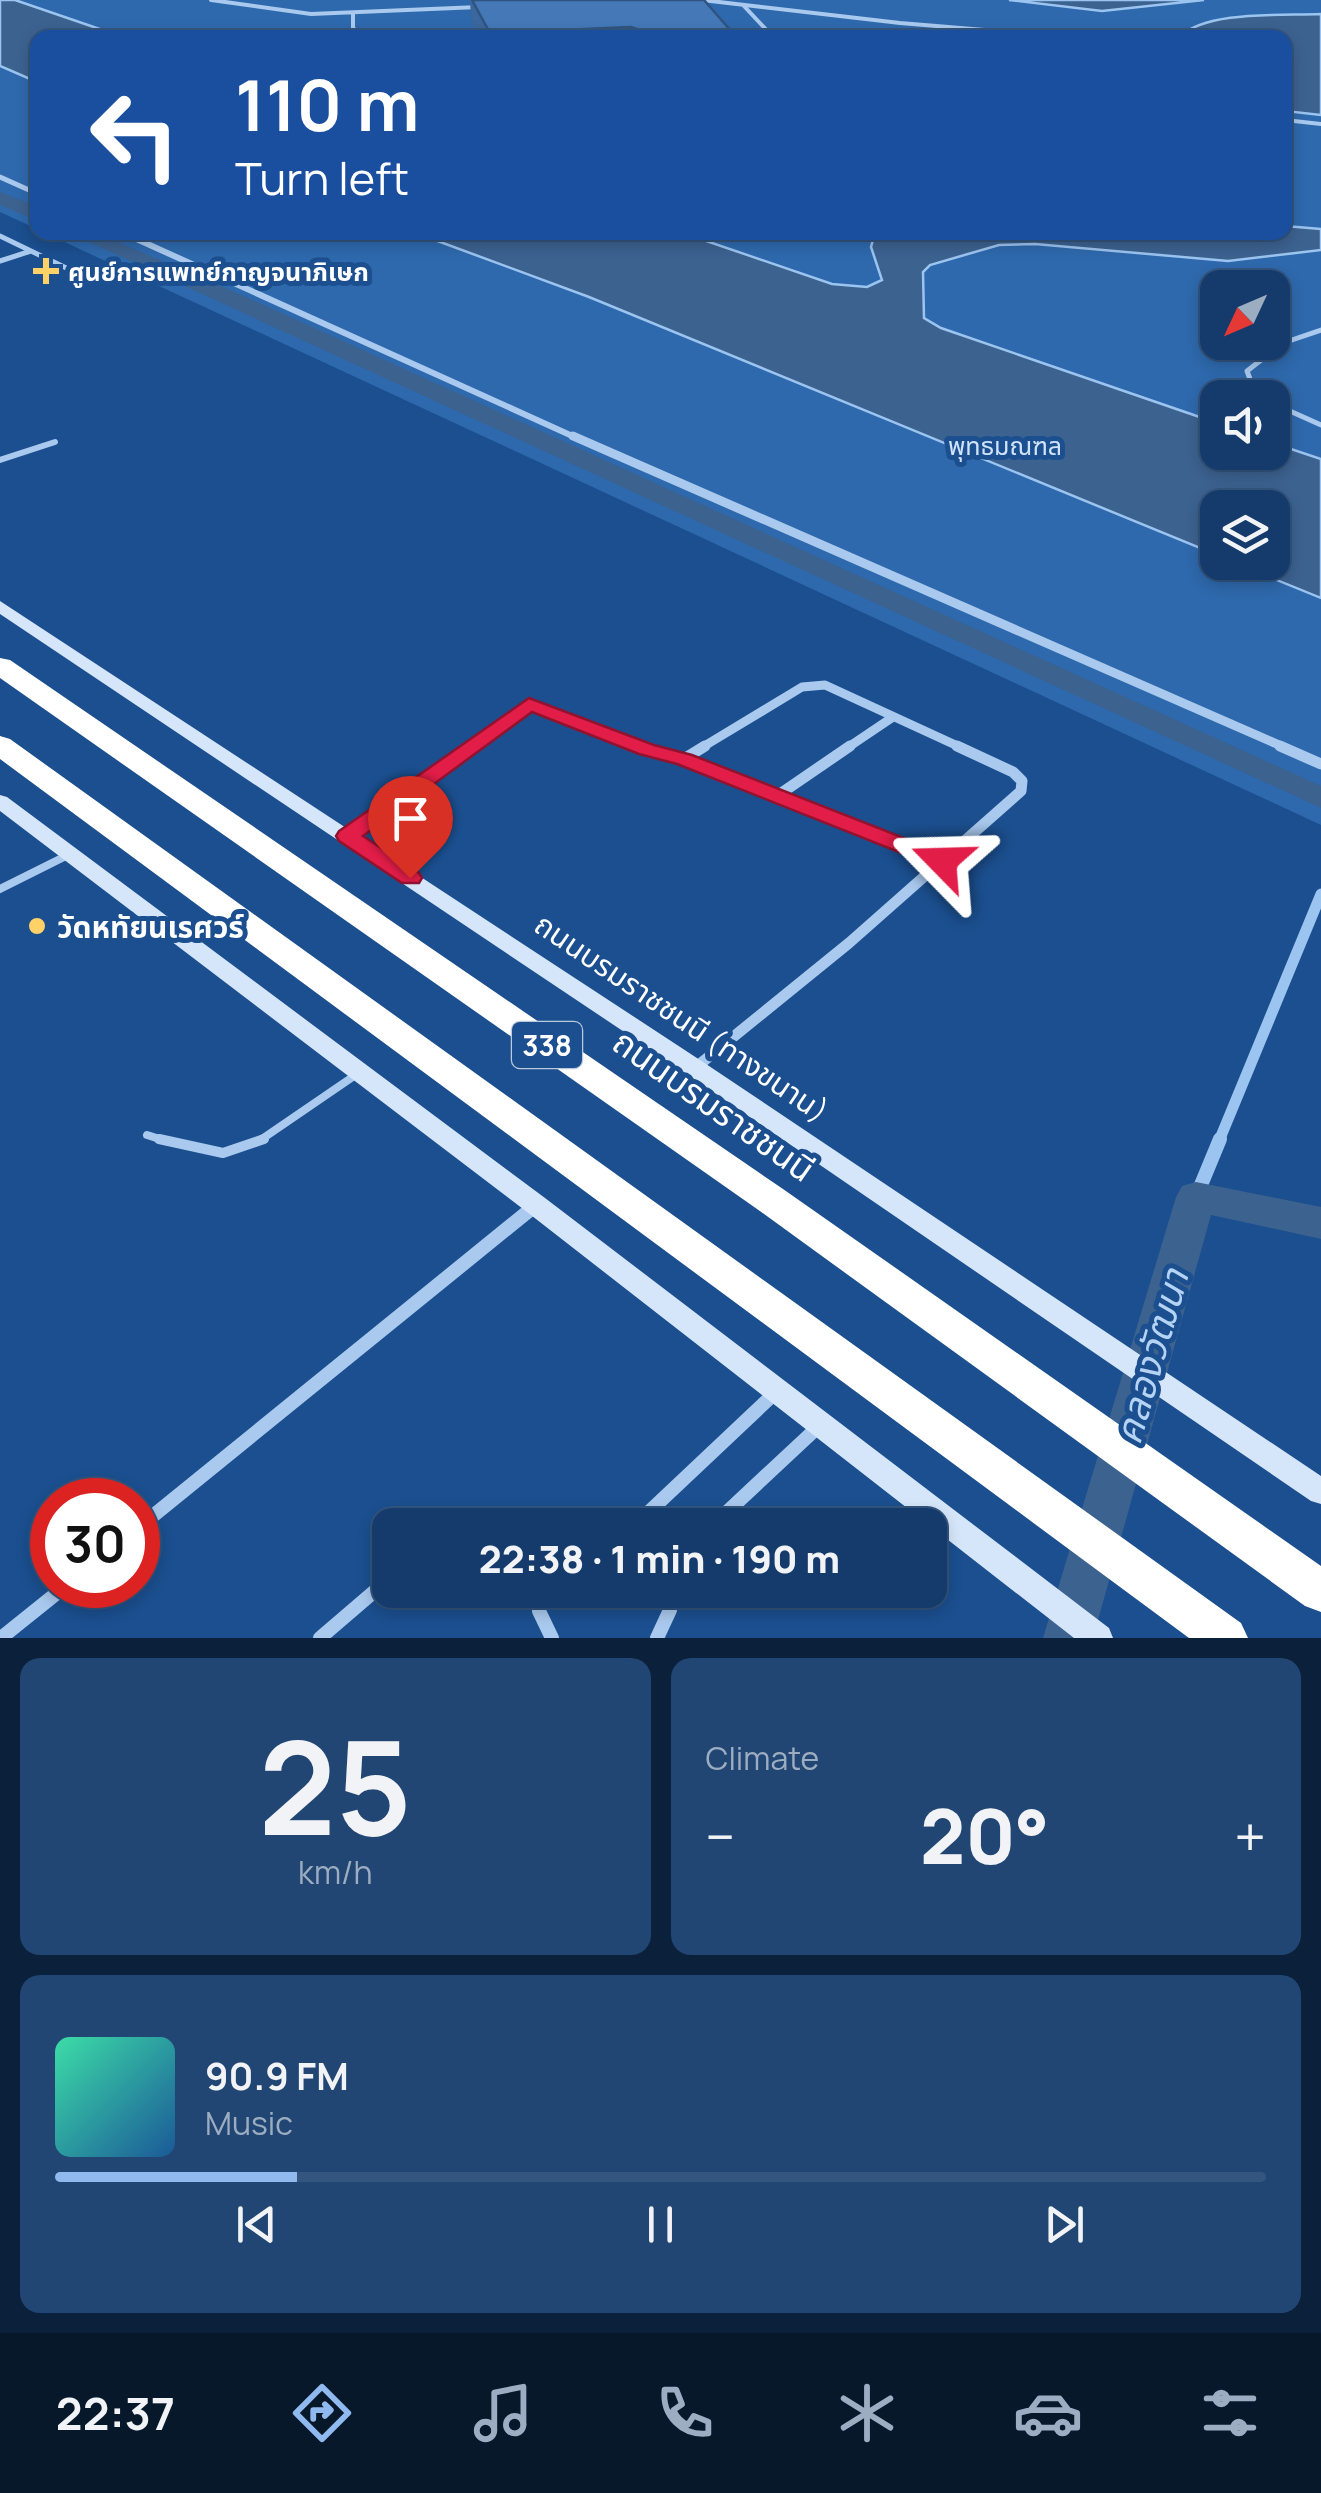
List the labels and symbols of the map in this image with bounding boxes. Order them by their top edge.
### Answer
place label: ศูนย์การแพทย์กาญจนาภิเษก [68,254,369,289]
marker: ศูนย์การแพทย์กาญจนาภิเษก [33,258,59,284]
north arrow [1200,270,1290,360]
park label: พุทธมณฑล [948,428,1062,463]
pin [368,776,453,879]
position arrow [890,809,994,913]
street label: ถนนบรมราชชนนี (ทางขนาน) [528,905,836,1129]
place label: วัดหทัยนเรศวร์ [57,906,244,947]
marker: วัดหทัยนเรศวร์ [26,915,48,937]
street label: ถนนบรมราชชนนี [605,1020,823,1190]
road number: 338 [512,1022,582,1068]
water label: คลองวัฒนา [1100,1261,1200,1449]
speed limit sign: 30 [30,1478,160,1608]

